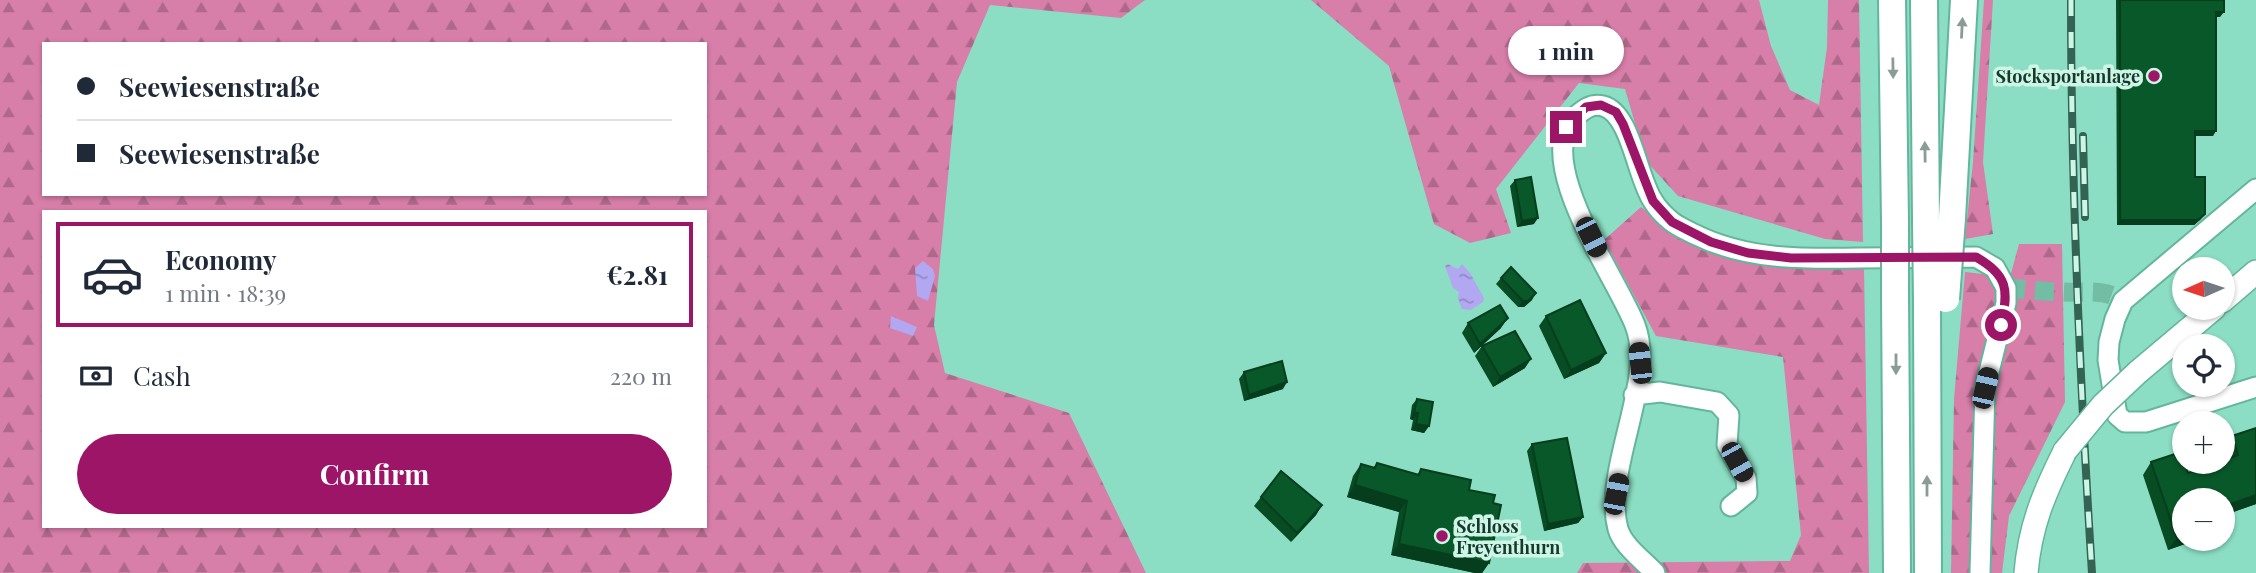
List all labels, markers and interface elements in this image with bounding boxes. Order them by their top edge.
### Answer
one-way arrow [1957,16,1968,38]
callout: 1 min [1508,25,1624,74]
text: 1 min [1538,35,1594,66]
one-way arrow [1887,57,1899,79]
place label: Stocksportanlage [1996,64,2140,88]
marker: Stocksportanlage [2146,68,2162,84]
text: Seewiesenstraße [119,69,320,104]
route end [1550,111,1582,143]
text: Seewiesenstraße [119,136,320,171]
one-way arrow [1919,140,1931,162]
car [1573,214,1610,260]
text: Economy [165,242,276,277]
icon: car [81,243,144,306]
text: €2.81 [606,257,668,292]
north arrow [2172,257,2235,320]
map controls [2172,257,2235,551]
text: 1 min · 18:39 [165,277,286,308]
route start [1985,309,2017,341]
button: locate [2172,334,2235,397]
car [1628,341,1653,385]
one-way arrow [1890,353,1901,375]
icon: cash [77,357,115,395]
text: Cash [133,358,191,393]
text: 220 m [610,360,672,391]
car [1971,365,2000,411]
button: + [2172,411,2235,474]
button: Confirm [77,434,672,514]
car [1718,439,1757,485]
car [1602,471,1631,517]
one-way arrow [1921,475,1933,497]
button: − [2172,488,2235,551]
place label: Schloss Freyenthurn [1456,514,1560,559]
marker: Schloss Freyenthurn [1434,528,1450,544]

